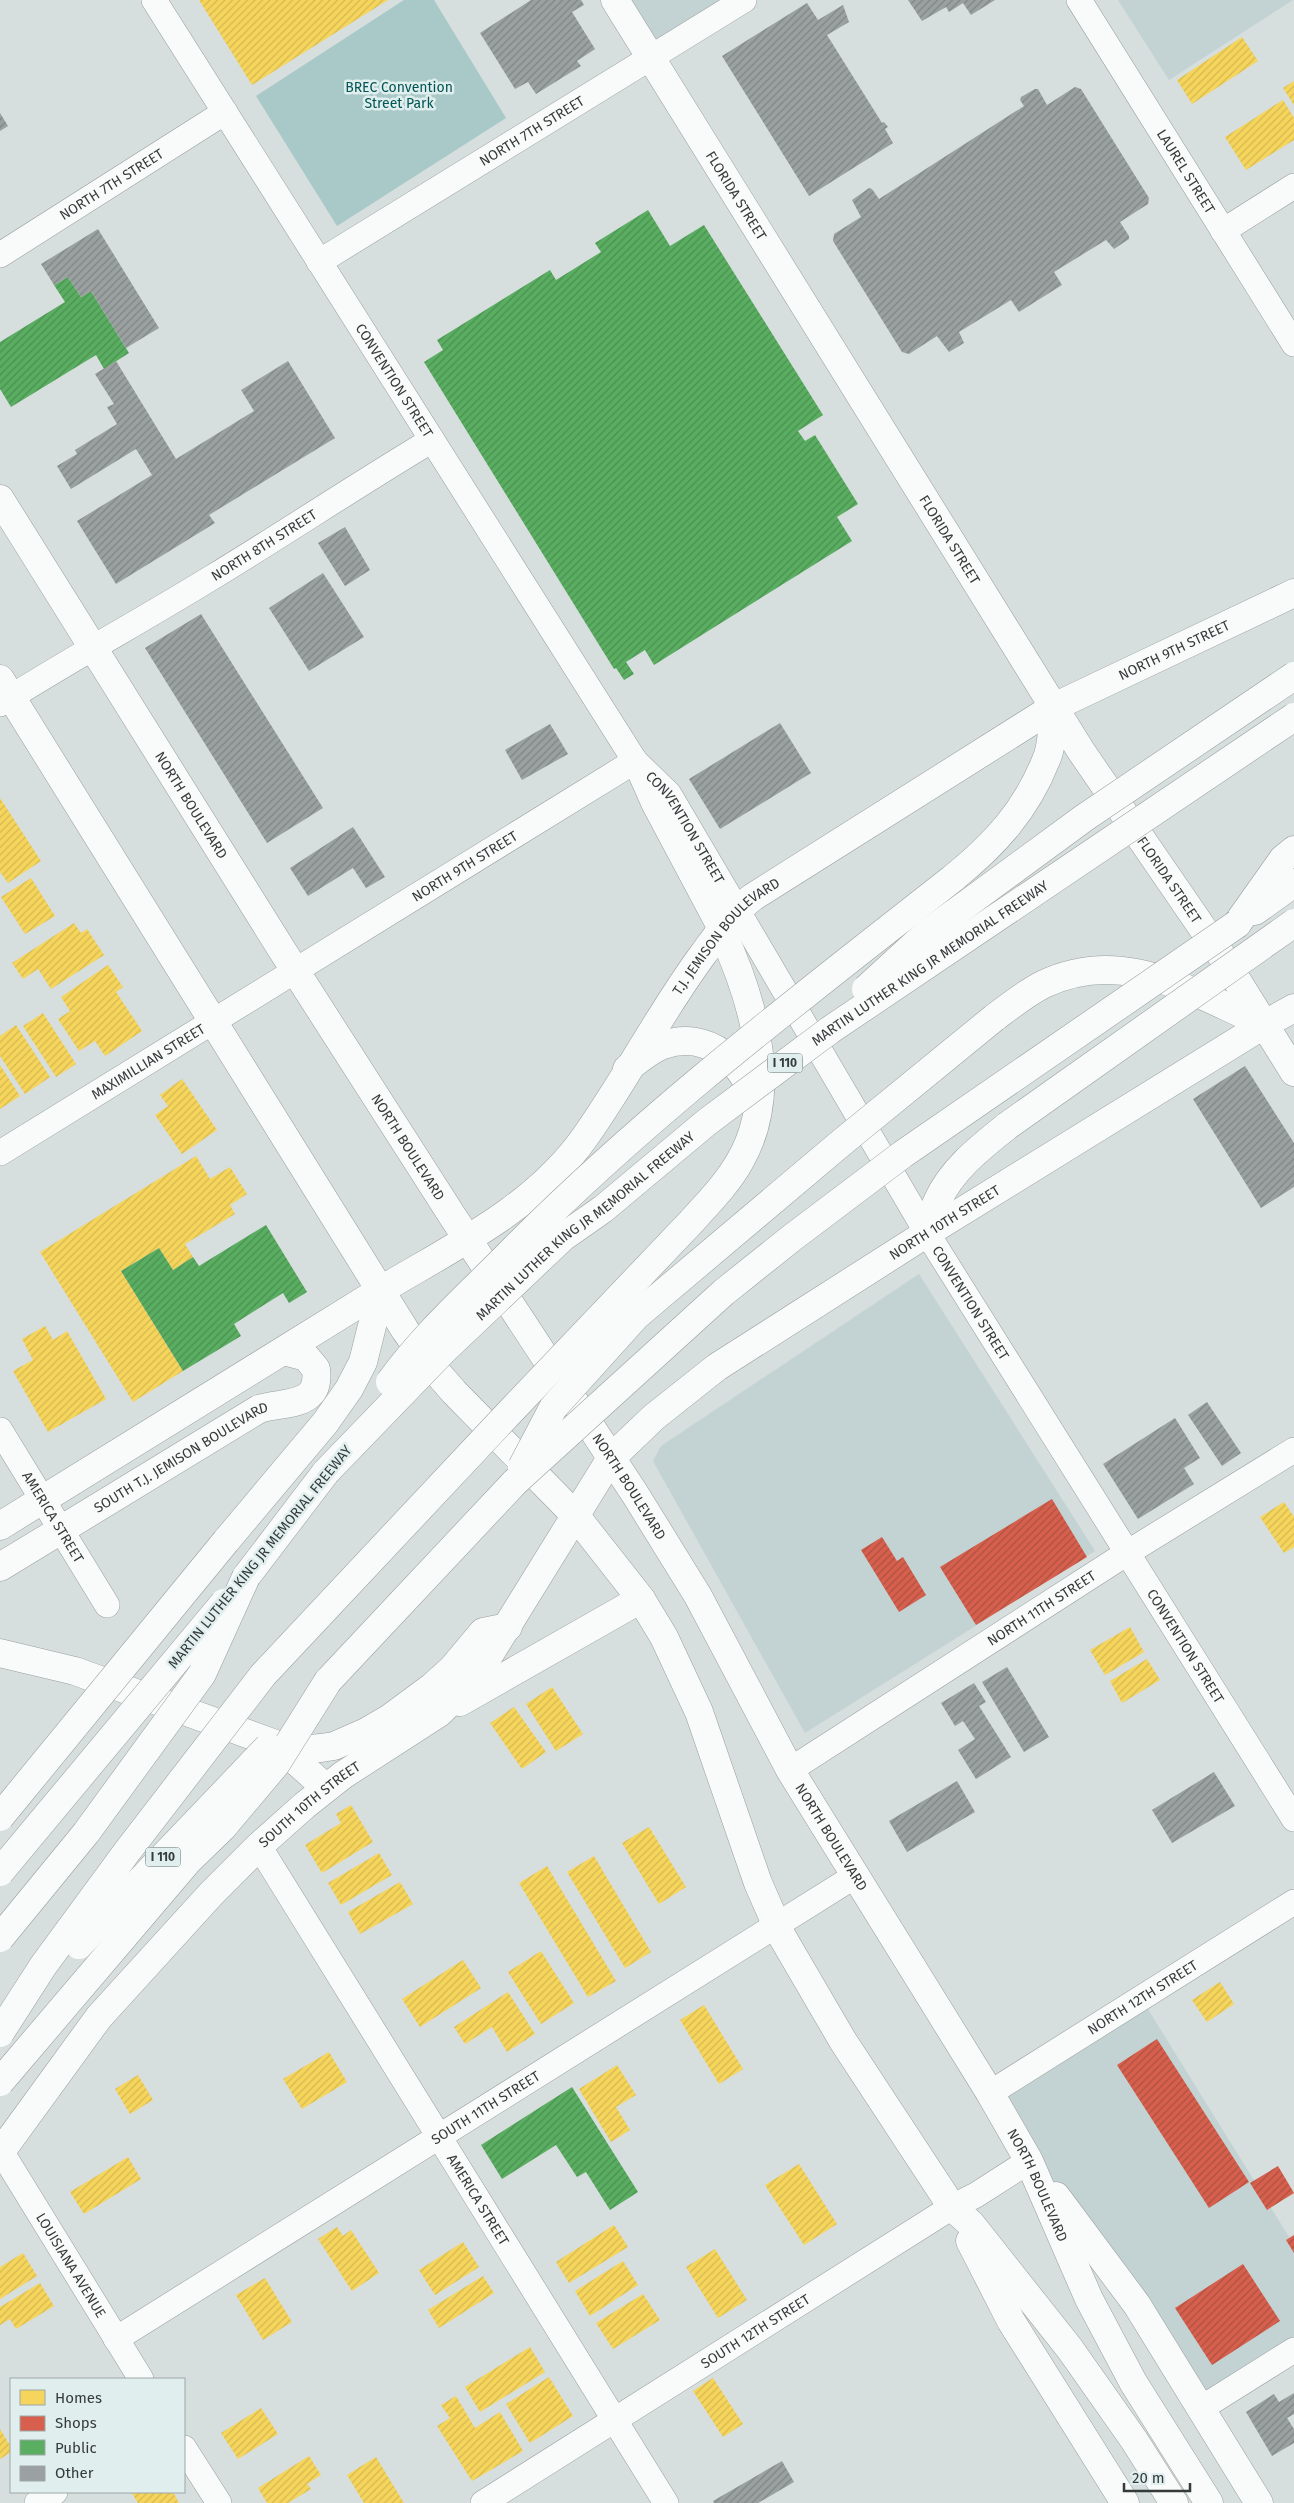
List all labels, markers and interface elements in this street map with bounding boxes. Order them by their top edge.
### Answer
park label: BREC Convention Street Park [345,79,453,112]
street label: NORTH 7TH STREET [476,92,588,170]
street label: LAUREL STREET [1153,126,1219,217]
street label: NORTH 7TH STREET [56,144,167,224]
street label: FLORIDA STREET [702,148,771,244]
street label: CONVENTION STREET [352,320,437,441]
street label: FLORIDA STREET [916,492,984,588]
street label: NORTH 8TH STREET [208,505,320,584]
street label: NORTH 9TH STREET [1116,616,1233,684]
street label: NORTH BOULEVARD [152,748,231,862]
street label: CONVENTION STREET [642,768,729,887]
street label: NORTH 9TH STREET [409,827,521,905]
street label: FLORIDA STREET [1134,833,1206,927]
street label: T.J. JEMISON BOULEVARD [669,874,783,998]
street label: MARTIN LUTHER KING JR MEMORIAL FREEWAY [808,877,1052,1049]
street label: MAXIMILLIAN STREET [88,1020,209,1103]
road number: I 110 [768,1054,802,1072]
street label: NORTH BOULEVARD [368,1091,449,1204]
street label: MARTIN LUTHER KING JR MEMORIAL FREEWAY [472,1128,698,1324]
street label: NORTH 10TH STREET [886,1181,1004,1263]
street label: CONVENTION STREET [929,1243,1013,1364]
street label: SOUTH T.J. JEMISON BOULEVARD [91,1398,270,1516]
street label: NORTH BOULEVARD [589,1430,670,1543]
street label: MARTIN LUTHER KING JR MEMORIAL FREEWAY [165,1442,356,1672]
street label: AMERICA STREET [19,1468,88,1566]
street label: NORTH 11TH STREET [984,1567,1099,1649]
street label: CONVENTION STREET [1144,1586,1228,1707]
street label: SOUTH 10TH STREET [255,1757,364,1851]
street label: NORTH BOULEVARD [792,1780,871,1894]
road number: I 110 [146,1848,180,1866]
street label: NORTH 12TH STREET [1084,1956,1201,2038]
street label: SOUTH 11TH STREET [428,2067,544,2148]
street label: NORTH BOULEVARD [1004,2126,1072,2244]
street label: AMERICA STREET [443,2151,513,2249]
street label: LOUISIANA AVENUE [32,2210,110,2321]
street label: SOUTH 12TH STREET [698,2290,814,2372]
legend [10,2378,185,2493]
text: Homes [55,2389,102,2407]
text: Shops [55,2414,97,2432]
text: Public [55,2439,97,2457]
scale bar [1124,2460,1190,2492]
text: Other [55,2464,94,2482]
text: 20 m [1132,2469,1165,2487]

